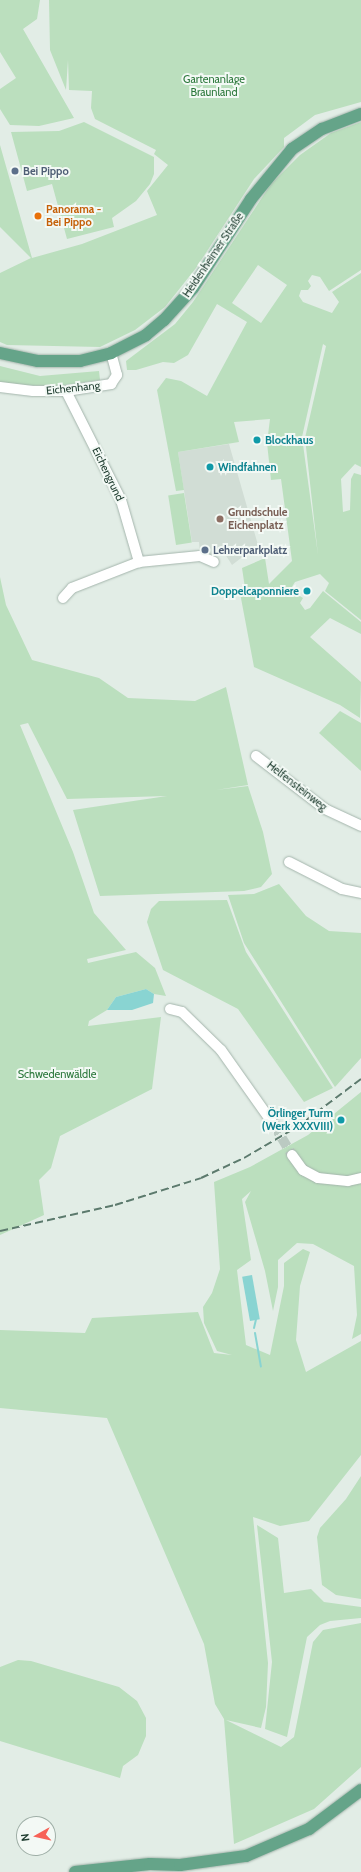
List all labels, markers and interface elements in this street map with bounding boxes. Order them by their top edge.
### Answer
park label: Gartenanlage Braunland [183,73,245,99]
place label: Bei Pippo [23,164,69,178]
marker: Bei Pippo [10,166,20,176]
place label: Panorama - Bei Pippo [46,203,101,229]
street label: Heidenheimer Straße [180,210,246,300]
marker: Panorama - Bei Pippo [33,211,43,221]
street label: Eichenhang [45,379,101,397]
place label: Blockhaus [265,433,313,447]
marker: Blockhaus [252,435,262,445]
street label: Eichengrund [89,445,127,503]
place label: Windfahnen [218,460,277,474]
marker: Windfahnen [205,462,215,472]
place label: Grundschule Eichenplatz [228,506,288,532]
marker: Grundschule Eichenplatz [215,514,225,524]
place label: Lehrerparkplatz [213,543,287,557]
marker: Lehrerparkplatz [200,545,210,555]
place label: Doppelcaponniere [211,584,299,598]
marker: Doppelcaponniere [302,586,312,596]
street label: Helfensteinweg [264,759,330,813]
park label: Schwedenwäldle [18,1067,96,1081]
place label: Örlinger Turm (Werk XXXVIII) [262,1107,333,1133]
marker: Örlinger Turm (Werk XXXVIII) [336,1115,346,1125]
north arrow [16,1816,56,1856]
text: N [18,1833,33,1842]

